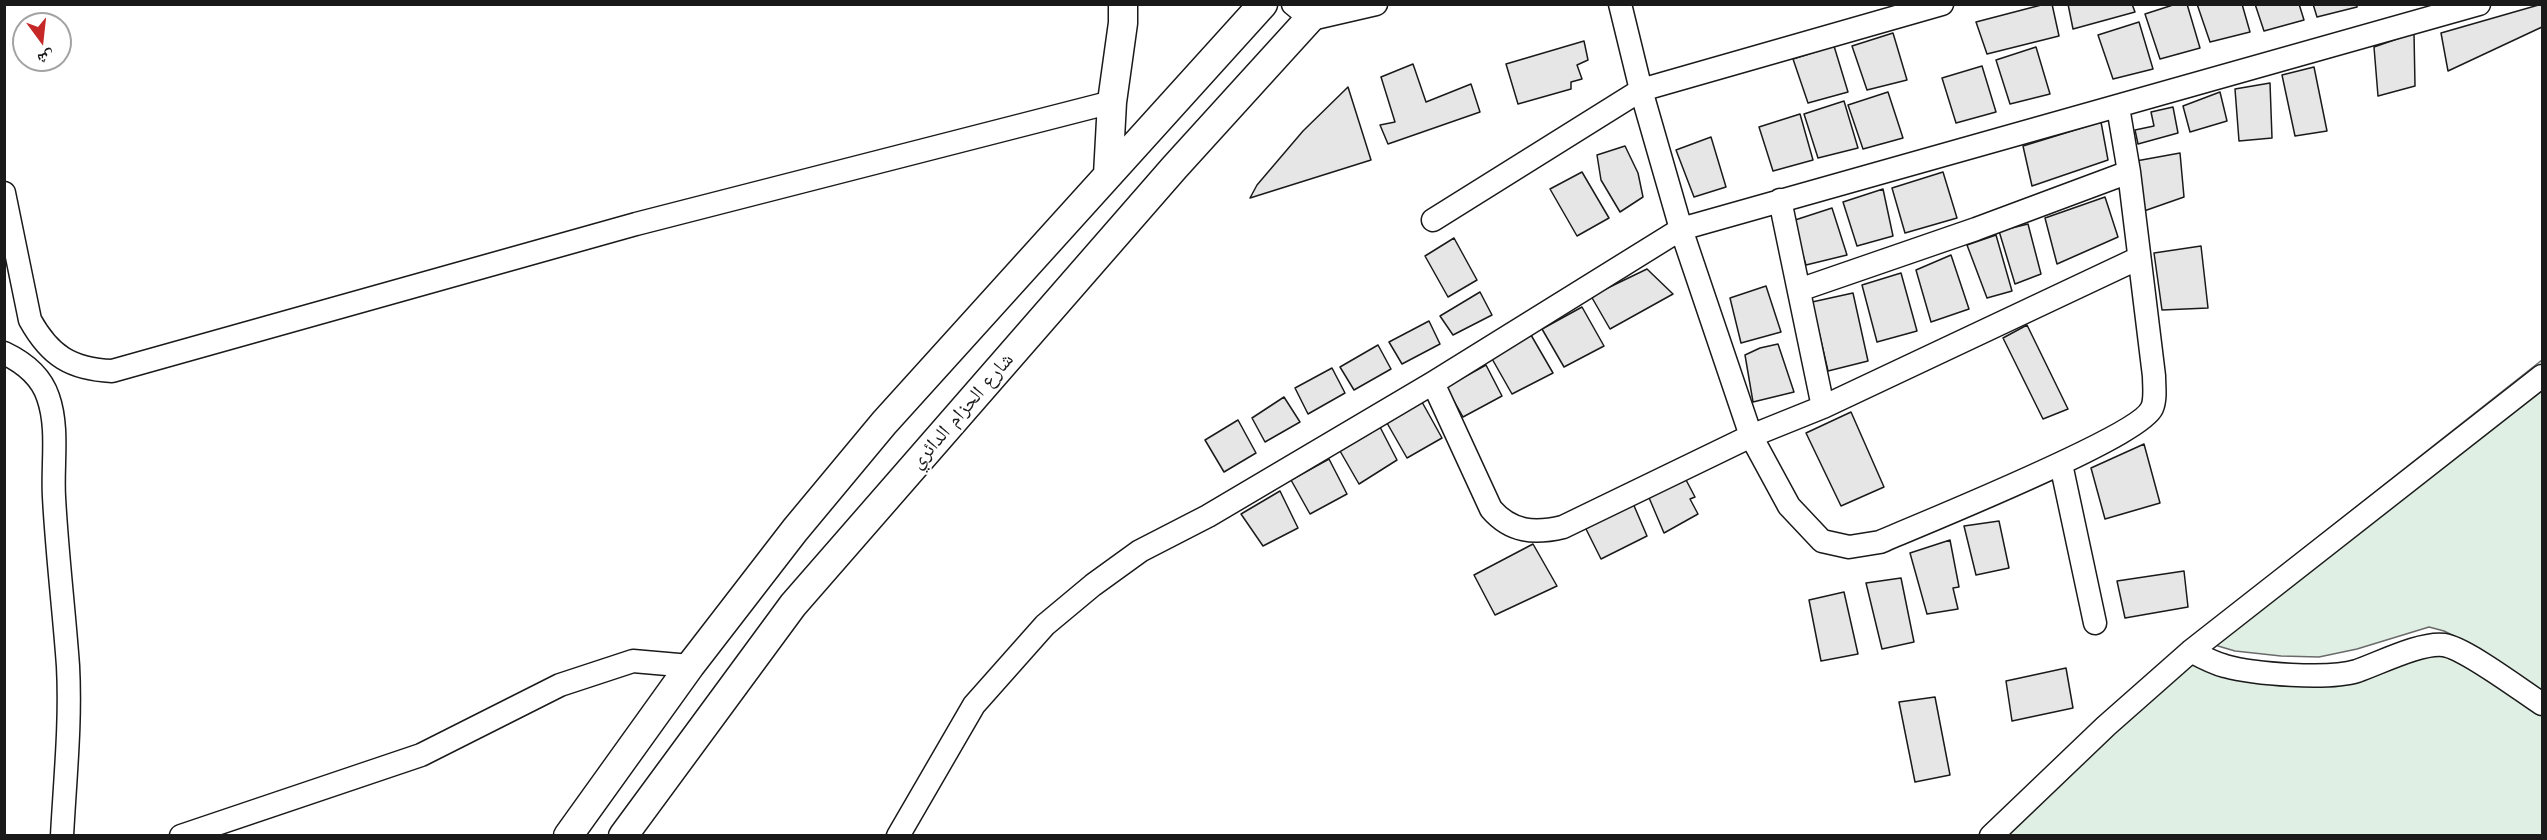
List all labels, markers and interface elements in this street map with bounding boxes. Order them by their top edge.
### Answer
north arrow [12,12,72,72]
text: ش [36,47,57,69]
street label: شارع الحزام الدائري [905,348,1019,474]

